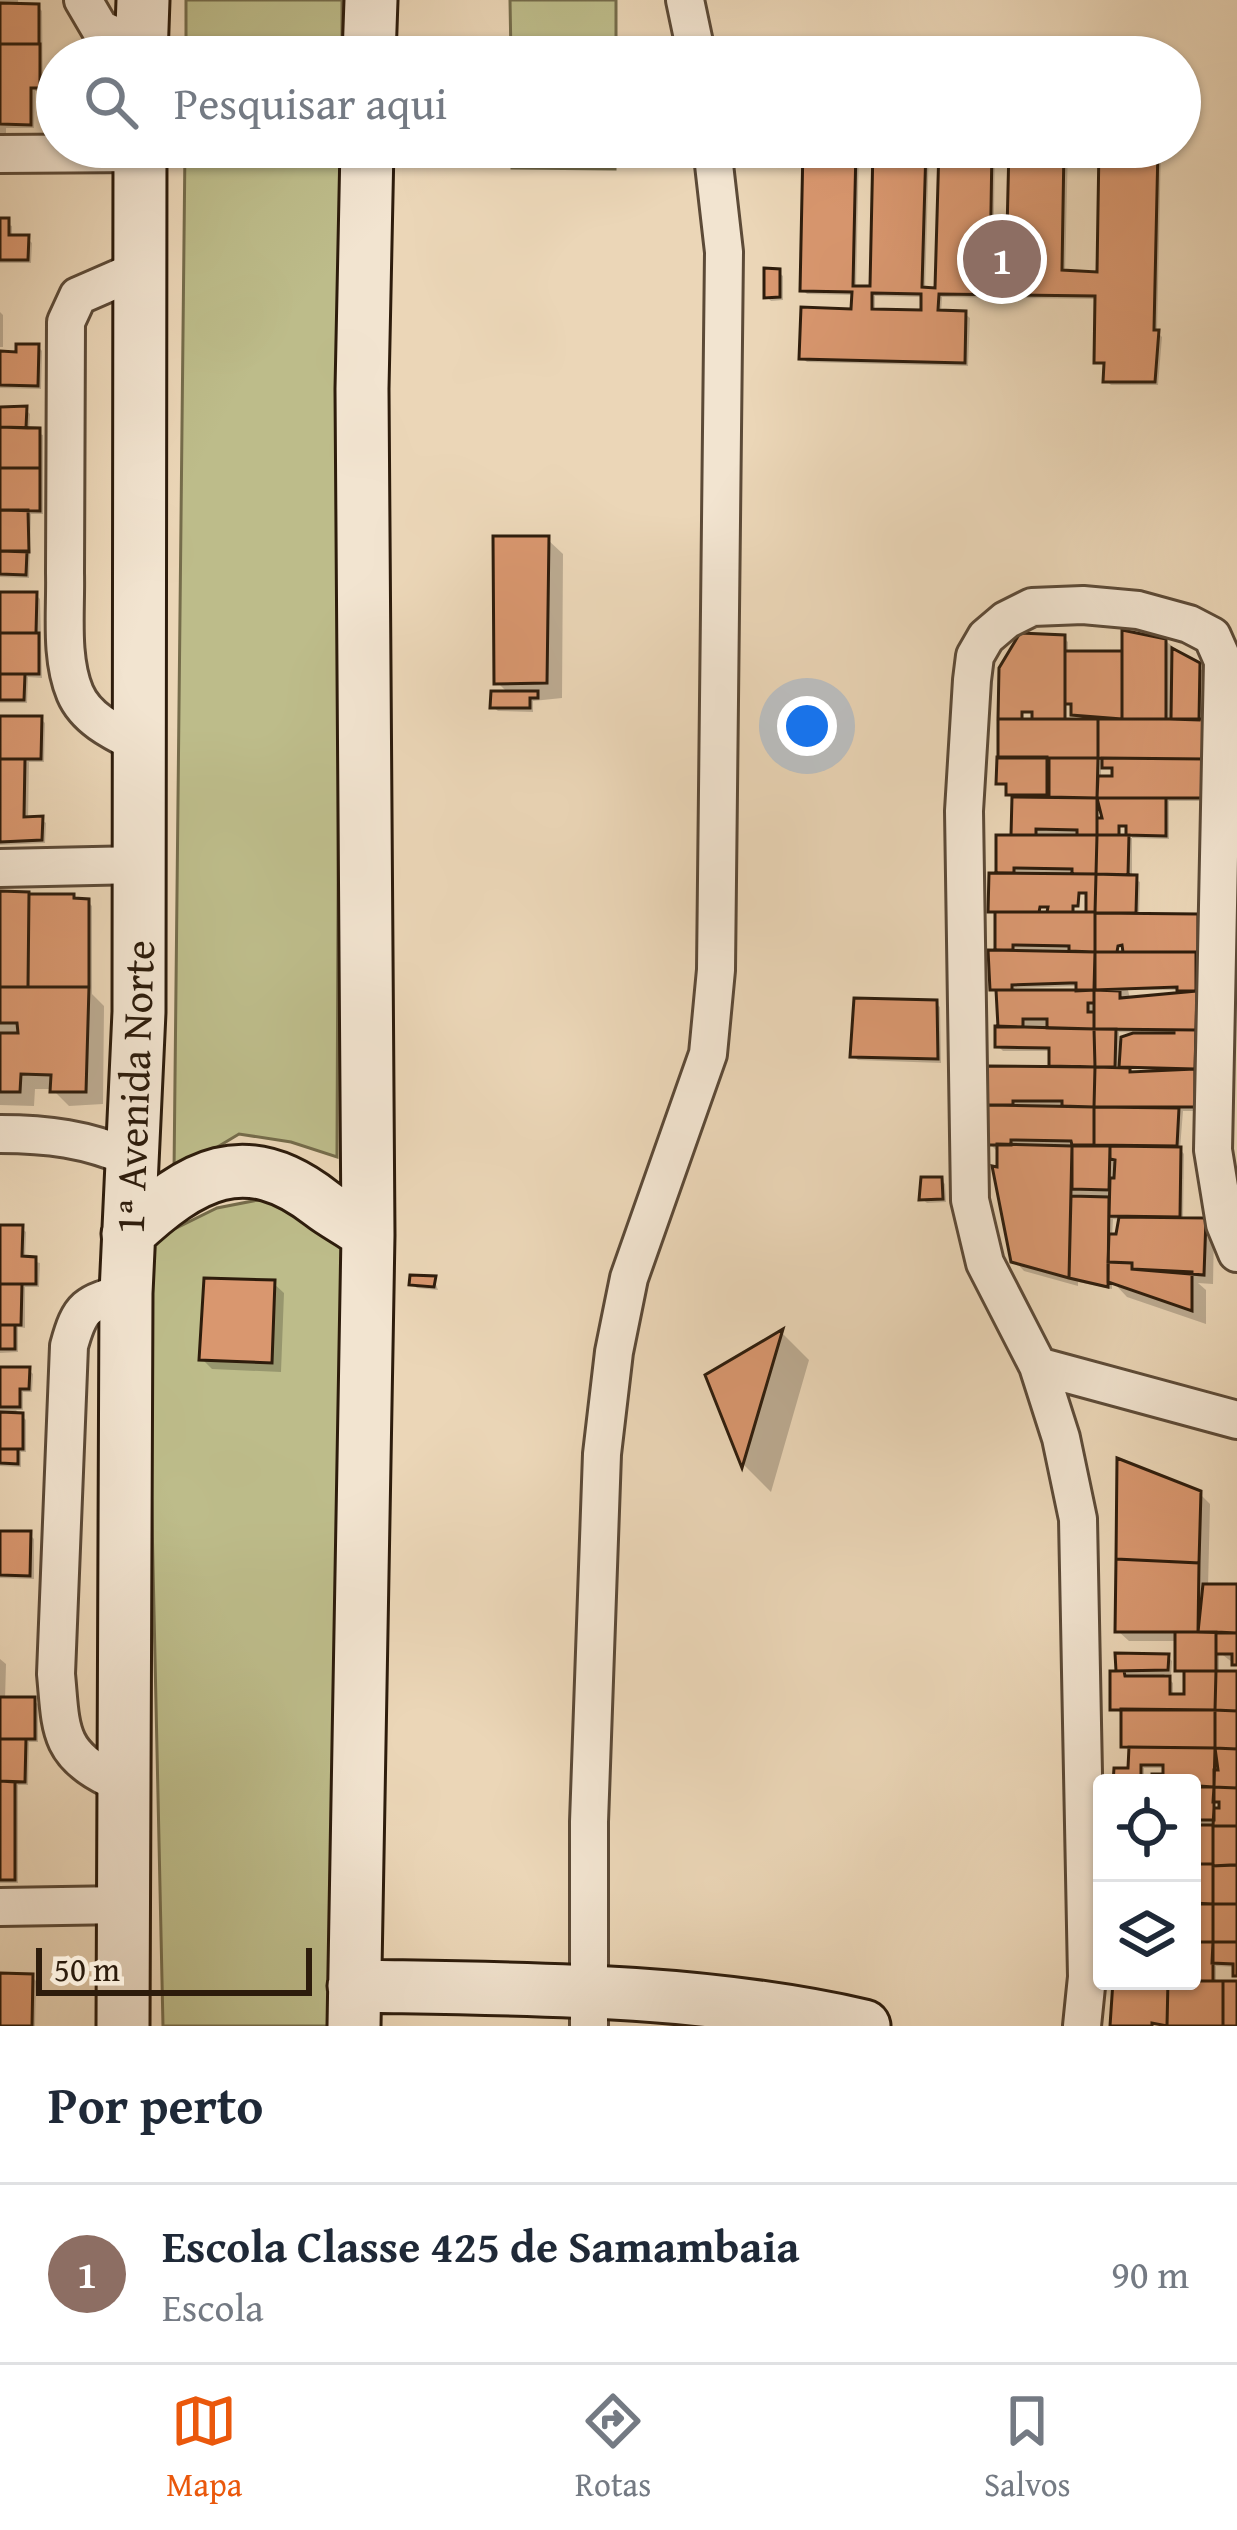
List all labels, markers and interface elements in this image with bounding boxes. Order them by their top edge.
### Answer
search box [36,36,1201,168]
icon: search [78,69,144,135]
text: Pesquisar aqui [174,70,447,135]
pin: 1 [963,214,1041,304]
your location [777,696,837,756]
street label: 1ᵃ Avenida Norte [98,939,169,1235]
map controls [1093,1774,1201,1990]
button: locate [1093,1774,1201,1882]
button: layers [1093,1882,1201,1990]
scale bar [36,1942,312,1995]
text: 50 m [54,1945,120,1993]
text: Por perto [48,2067,263,2142]
text: Escola Classe 425 de Samambaia [162,2213,800,2278]
text: 1 [77,2245,97,2302]
text: 90 m [1111,2245,1189,2302]
text: Escola [162,2278,264,2335]
tab: Mapa [166,2388,242,2508]
tab: Rotas [575,2388,651,2508]
tab: Salvos [984,2388,1071,2508]

